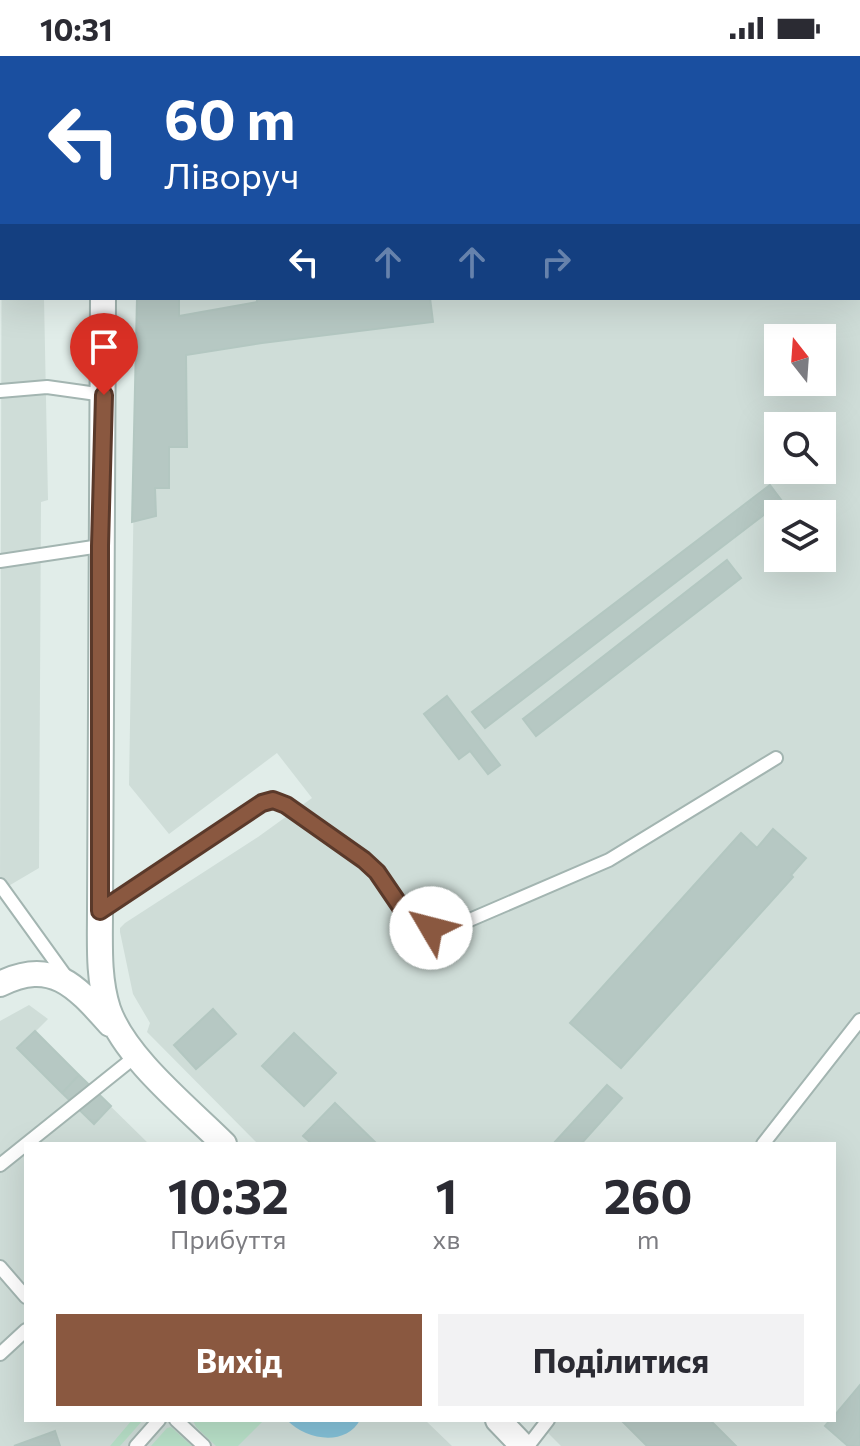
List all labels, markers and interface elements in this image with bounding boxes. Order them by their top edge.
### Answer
text: 10:31 [40,10,113,47]
text: 60 m [164,83,295,152]
icon: left [32,88,136,192]
text: Ліворуч [164,152,299,196]
icon: left [282,240,326,284]
icon: ahead [366,240,410,284]
icon: ahead [450,240,494,284]
icon: right [534,240,578,284]
pin [70,313,138,395]
north arrow [764,324,836,396]
map controls [764,324,836,572]
icon: arrive [82,325,126,369]
button: search [764,412,836,484]
button: layers [764,500,836,572]
position arrow [389,886,473,970]
text: 10:32 [168,1165,289,1224]
text: 1 [436,1165,457,1224]
text: 260 [604,1165,692,1224]
text: Прибуття [170,1223,286,1254]
text: хв [433,1223,460,1254]
text: m [637,1223,659,1254]
button: Вихід [56,1314,422,1406]
button: Поділитися [438,1314,804,1406]

